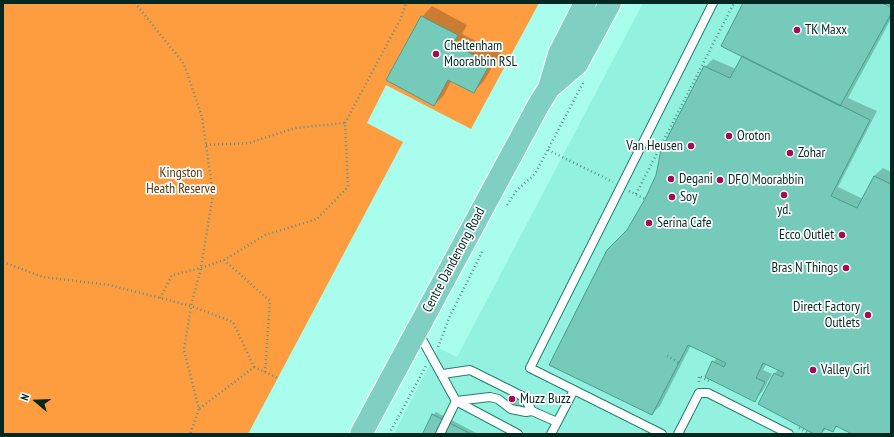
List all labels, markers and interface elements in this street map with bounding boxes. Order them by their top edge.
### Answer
place label: TK Maxx [805,22,847,38]
marker: TK Maxx [792,25,802,35]
place label: Cheltenham Moorabbin RSL [444,38,517,70]
marker: Cheltenham Moorabbin RSL [431,49,441,59]
place label: Oroton [737,128,771,144]
marker: Oroton [724,131,734,141]
place label: Van Heusen [626,138,683,154]
marker: Van Heusen [686,141,696,151]
place label: Zohar [798,145,825,161]
marker: Zohar [785,148,795,158]
park label: Kingston Heath Reserve [146,165,216,198]
place label: Degani [679,171,713,187]
place label: DFO Moorabbin [728,172,804,188]
marker: Degani [666,174,676,184]
marker: DFO Moorabbin [715,175,725,185]
place label: Soy [680,189,697,205]
marker: yd. [779,190,789,200]
marker: Soy [667,192,677,202]
place label: yd. [777,202,791,218]
street label: Centre Dandenong Road [419,205,489,315]
place label: Serina Cafe [657,215,711,231]
marker: Serina Cafe [644,218,654,228]
place label: Ecco Outlet [779,227,834,243]
marker: Ecco Outlet [837,230,847,240]
place label: Bras N Things [771,260,838,276]
marker: Bras N Things [841,263,851,273]
place label: Direct Factory Outlets [793,299,860,332]
marker: Direct Factory Outlets [863,310,873,320]
place label: Valley Girl [821,362,870,378]
marker: Valley Girl [808,365,818,375]
north arrow [16,381,56,421]
place label: Muzz Buzz [520,391,571,407]
text: N [17,392,32,402]
marker: Muzz Buzz [507,394,517,404]

